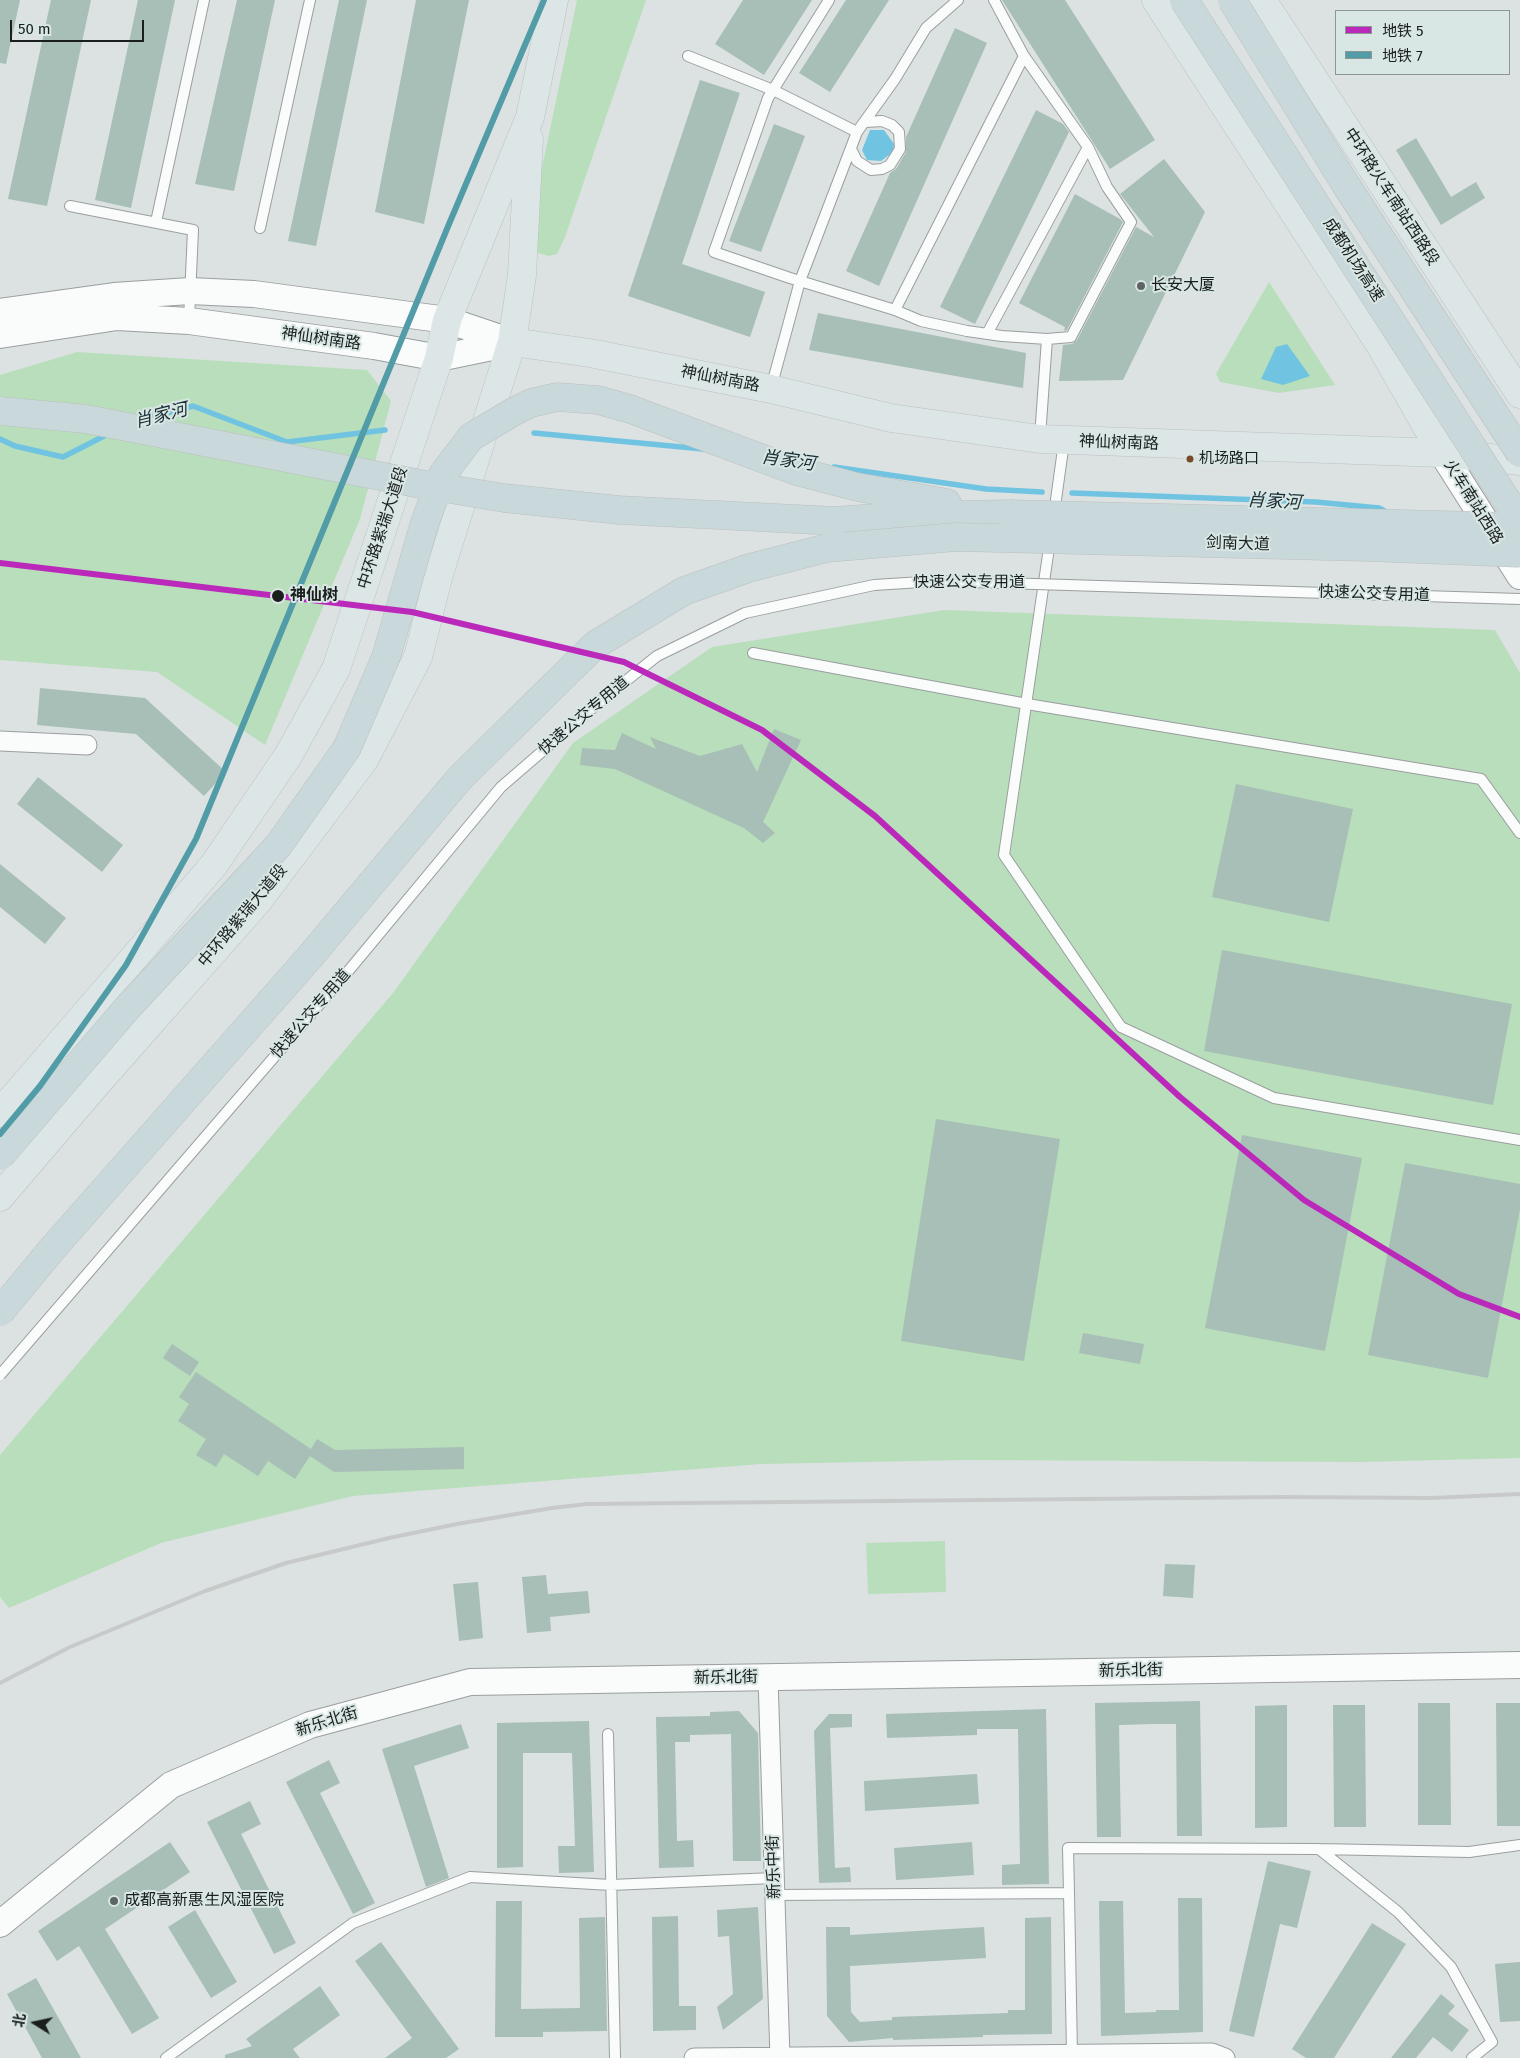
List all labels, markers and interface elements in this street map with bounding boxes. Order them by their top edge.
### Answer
scale bar [12,10,146,42]
legend [1335,10,1510,75]
text: 50 m [18,20,51,38]
text: 地铁 5 [1382,22,1424,40]
text: 地铁 7 [1382,47,1423,65]
street label: 中环路火车南站西路段 [1339,125,1443,269]
street label: 成都机场高速 [1319,215,1387,305]
place label: 长安大厦 [1151,276,1215,296]
marker: 长安大厦 [1135,280,1147,292]
street label: 神仙树南路 [280,324,362,354]
street label: 神仙树南路 [679,362,761,396]
water label: 肖家河 [132,399,190,433]
street label: 神仙树南路 [1079,432,1159,454]
water label: 肖家河 [760,447,816,475]
place label: 机场路口 [1199,450,1259,468]
marker: 机场路口 [1185,454,1195,464]
street label: 火车南站西路 [1439,456,1507,548]
street label: 中环路紫瑞大道段 [354,464,412,592]
water label: 肖家河 [1246,490,1302,514]
street label: 剑南大道 [1206,533,1270,555]
street label: 快速公交专用道 [913,573,1025,593]
street label: 快速公交专用道 [1318,582,1430,606]
place label: 神仙树 [290,586,338,606]
marker: 神仙树 [270,588,286,604]
street label: 快速公交专用道 [535,673,633,759]
street label: 中环路紫瑞大道段 [195,861,291,971]
street label: 快速公交专用道 [267,965,355,1063]
street label: 新乐北街 [1099,1661,1163,1681]
street label: 新乐北街 [694,1668,758,1688]
street label: 新乐北街 [294,1703,360,1741]
street label: 新乐中街 [763,1835,785,1899]
place label: 成都高新惠生风湿医院 [124,1891,284,1911]
marker: 成都高新惠生风湿医院 [108,1895,120,1907]
north arrow [10,1998,60,2048]
text: 北 [10,2012,29,2029]

